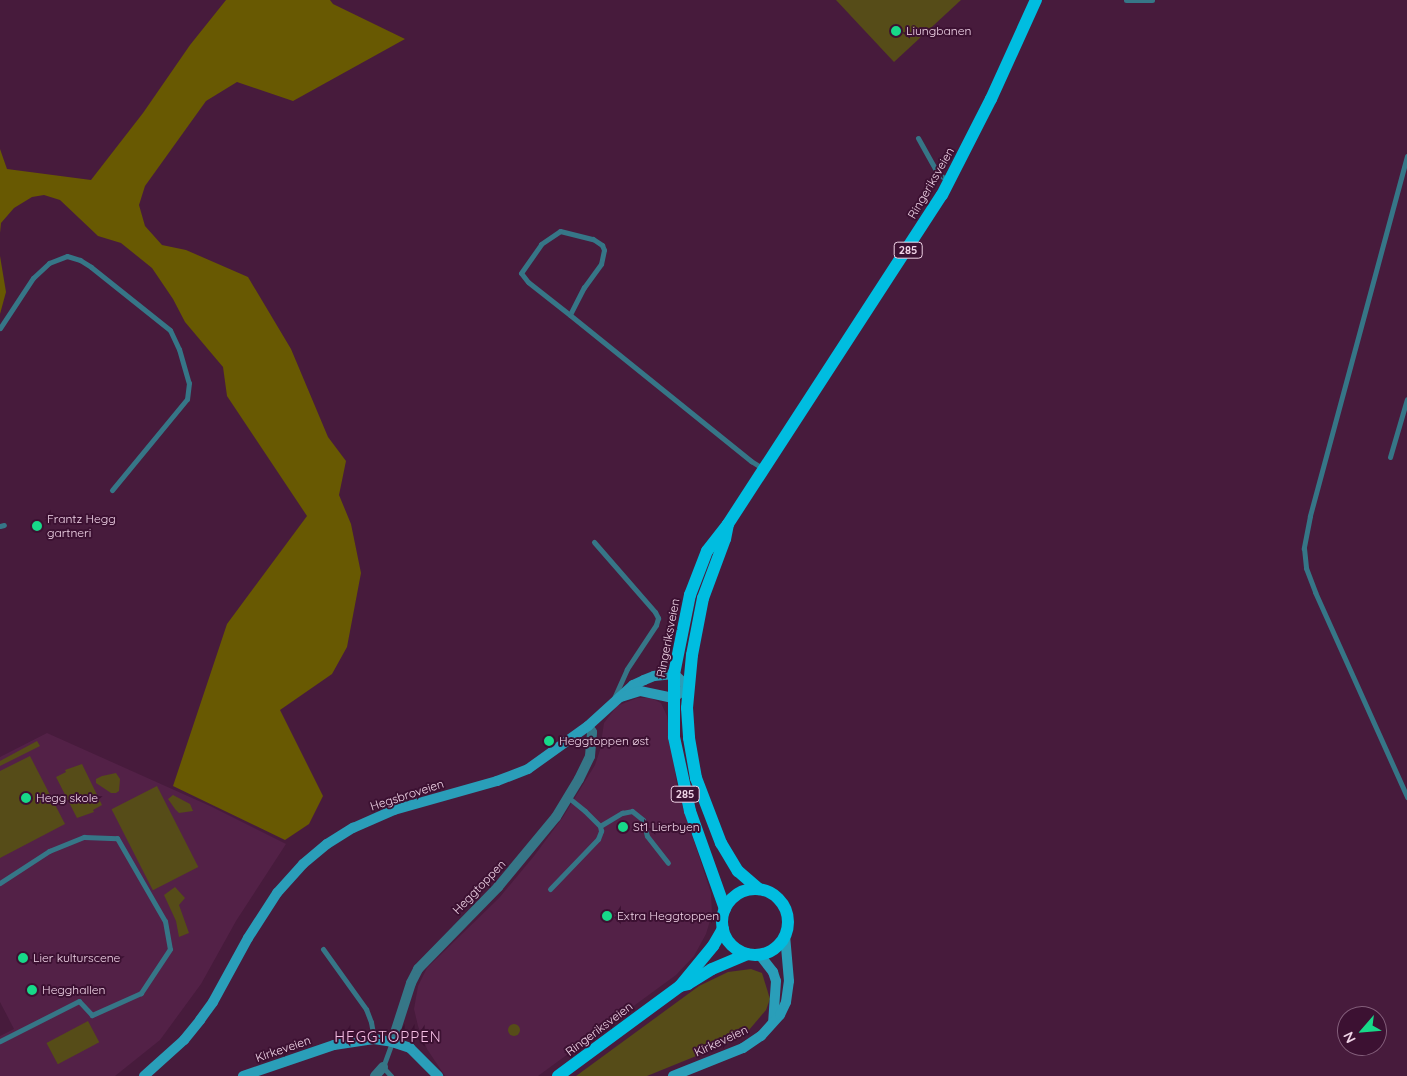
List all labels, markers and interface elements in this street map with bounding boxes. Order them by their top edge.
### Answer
place label: Liungbanen [906,24,971,38]
marker: Liungbanen [890,25,902,37]
street label: Ringeriksveien [905,145,957,221]
road number: 285 [893,242,923,258]
place label: Frantz Hegg gartneri [47,512,116,540]
marker: Frantz Hegg gartneri [31,520,43,532]
street label: Ringeriksveien [653,597,683,679]
place label: Heggtoppen øst [559,734,649,748]
marker: Heggtoppen øst [543,735,555,747]
street label: Hegsbroveien [368,776,446,814]
road number: 285 [670,786,700,802]
place label: Hegg skole [36,791,98,805]
marker: Hegg skole [20,792,32,804]
place label: St1 Lierbyen [633,820,700,834]
marker: St1 Lierbyen [617,821,629,833]
street label: Heggtoppen [450,857,508,917]
place label: Extra Heggtoppen [617,909,719,923]
marker: Extra Heggtoppen [601,910,613,922]
place label: Lier kulturscene [33,951,120,965]
marker: Lier kulturscene [17,952,29,964]
place label: Hegghallen [42,983,106,997]
marker: Hegghallen [26,984,38,996]
street label: Ringeriksveien [563,999,635,1059]
north arrow [1337,1006,1387,1056]
street label: Kirkeveien [692,1022,750,1060]
district label: HEGGTOPPEN [333,1028,443,1046]
text: N [1339,1029,1360,1046]
street label: Kirkeveien [253,1033,313,1065]

